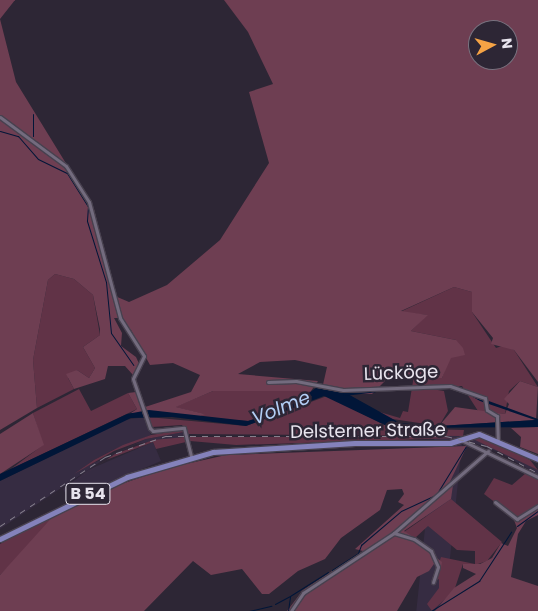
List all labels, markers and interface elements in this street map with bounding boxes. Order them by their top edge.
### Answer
north arrow [468,20,518,70]
text: N [496,37,517,50]
street label: Lücköge [363,361,439,385]
water label: Volme [248,386,314,430]
street label: Delsterner Straße [290,419,446,443]
road number: B 54 [64,480,112,508]

